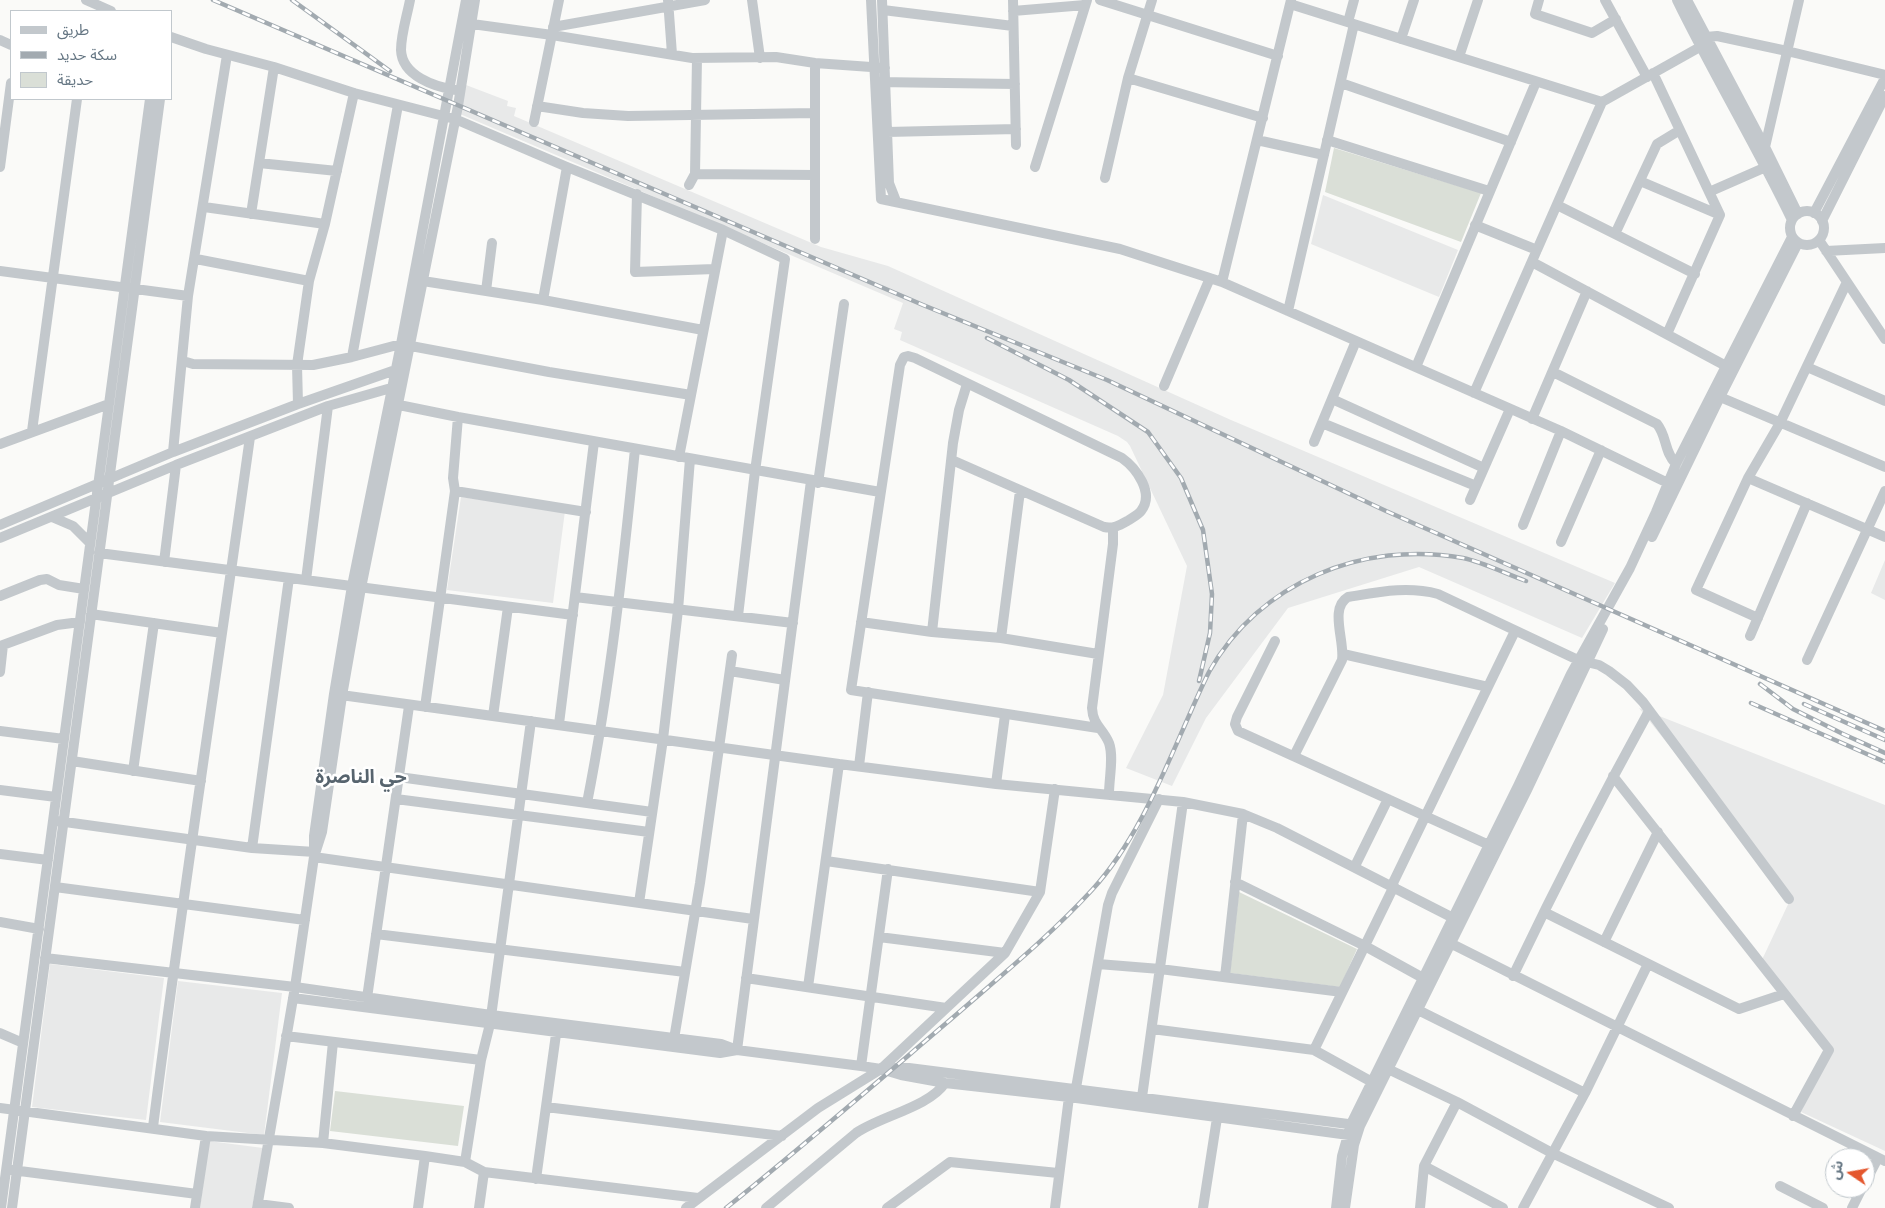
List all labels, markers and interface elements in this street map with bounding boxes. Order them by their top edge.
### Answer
legend [10,10,172,100]
text: طريق [57,20,89,39]
text: سكة حديد [57,45,117,64]
text: حديقة [57,70,93,89]
district label: حي الناصرة [315,767,407,789]
north arrow [1825,1148,1875,1198]
text: ش [1826,1159,1847,1181]

